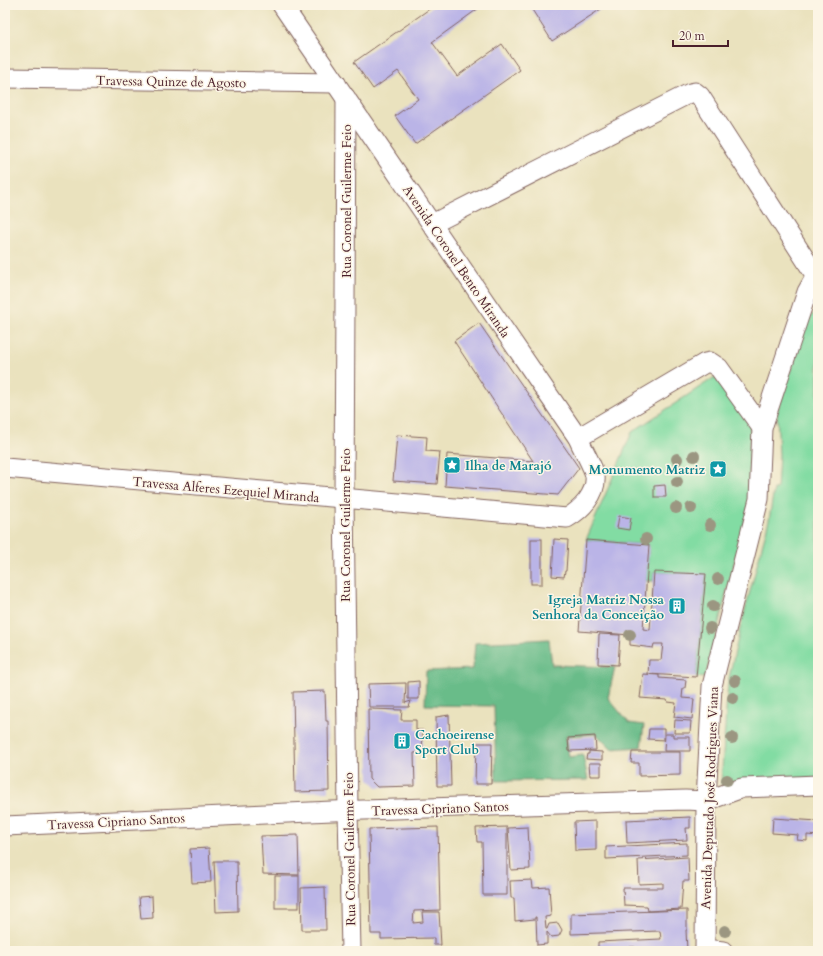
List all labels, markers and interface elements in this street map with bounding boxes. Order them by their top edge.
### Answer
scale bar [673,22,728,48]
text: 20 m [679,28,706,44]
street label: Travessa Quinze de Agosto [96,72,246,92]
street label: Rua Coronel Guilerme Feio [338,124,356,278]
street label: Avenida Coronel Bento Miranda [398,182,514,342]
street label: Rua Coronel Guilerme Feio [337,448,355,602]
place icon: Ilha de Marajó [442,455,462,475]
place label: Ilha de Marajó [465,457,552,475]
place icon: Monumento Matriz [708,459,728,479]
place label: Monumento Matriz [589,461,706,479]
street label: Travessa Alferes Ezequiel Miranda [132,473,320,507]
place label: Igreja Matriz Nossa Senhora da Conceição [532,591,665,624]
building icon: Igreja Matriz Nossa Senhora da Conceição [667,596,687,616]
street label: Avenida Deputado José Rodrigues Viana [697,686,723,910]
place label: Cachoeirense Sport Club [415,726,494,759]
building icon: Cachoeirense Sport Club [392,731,412,751]
street label: Rua Coronel Guilerme Feio [340,772,360,926]
street label: Travessa Cipriano Santos [371,798,509,820]
street label: Travessa Cipriano Santos [47,809,185,835]

